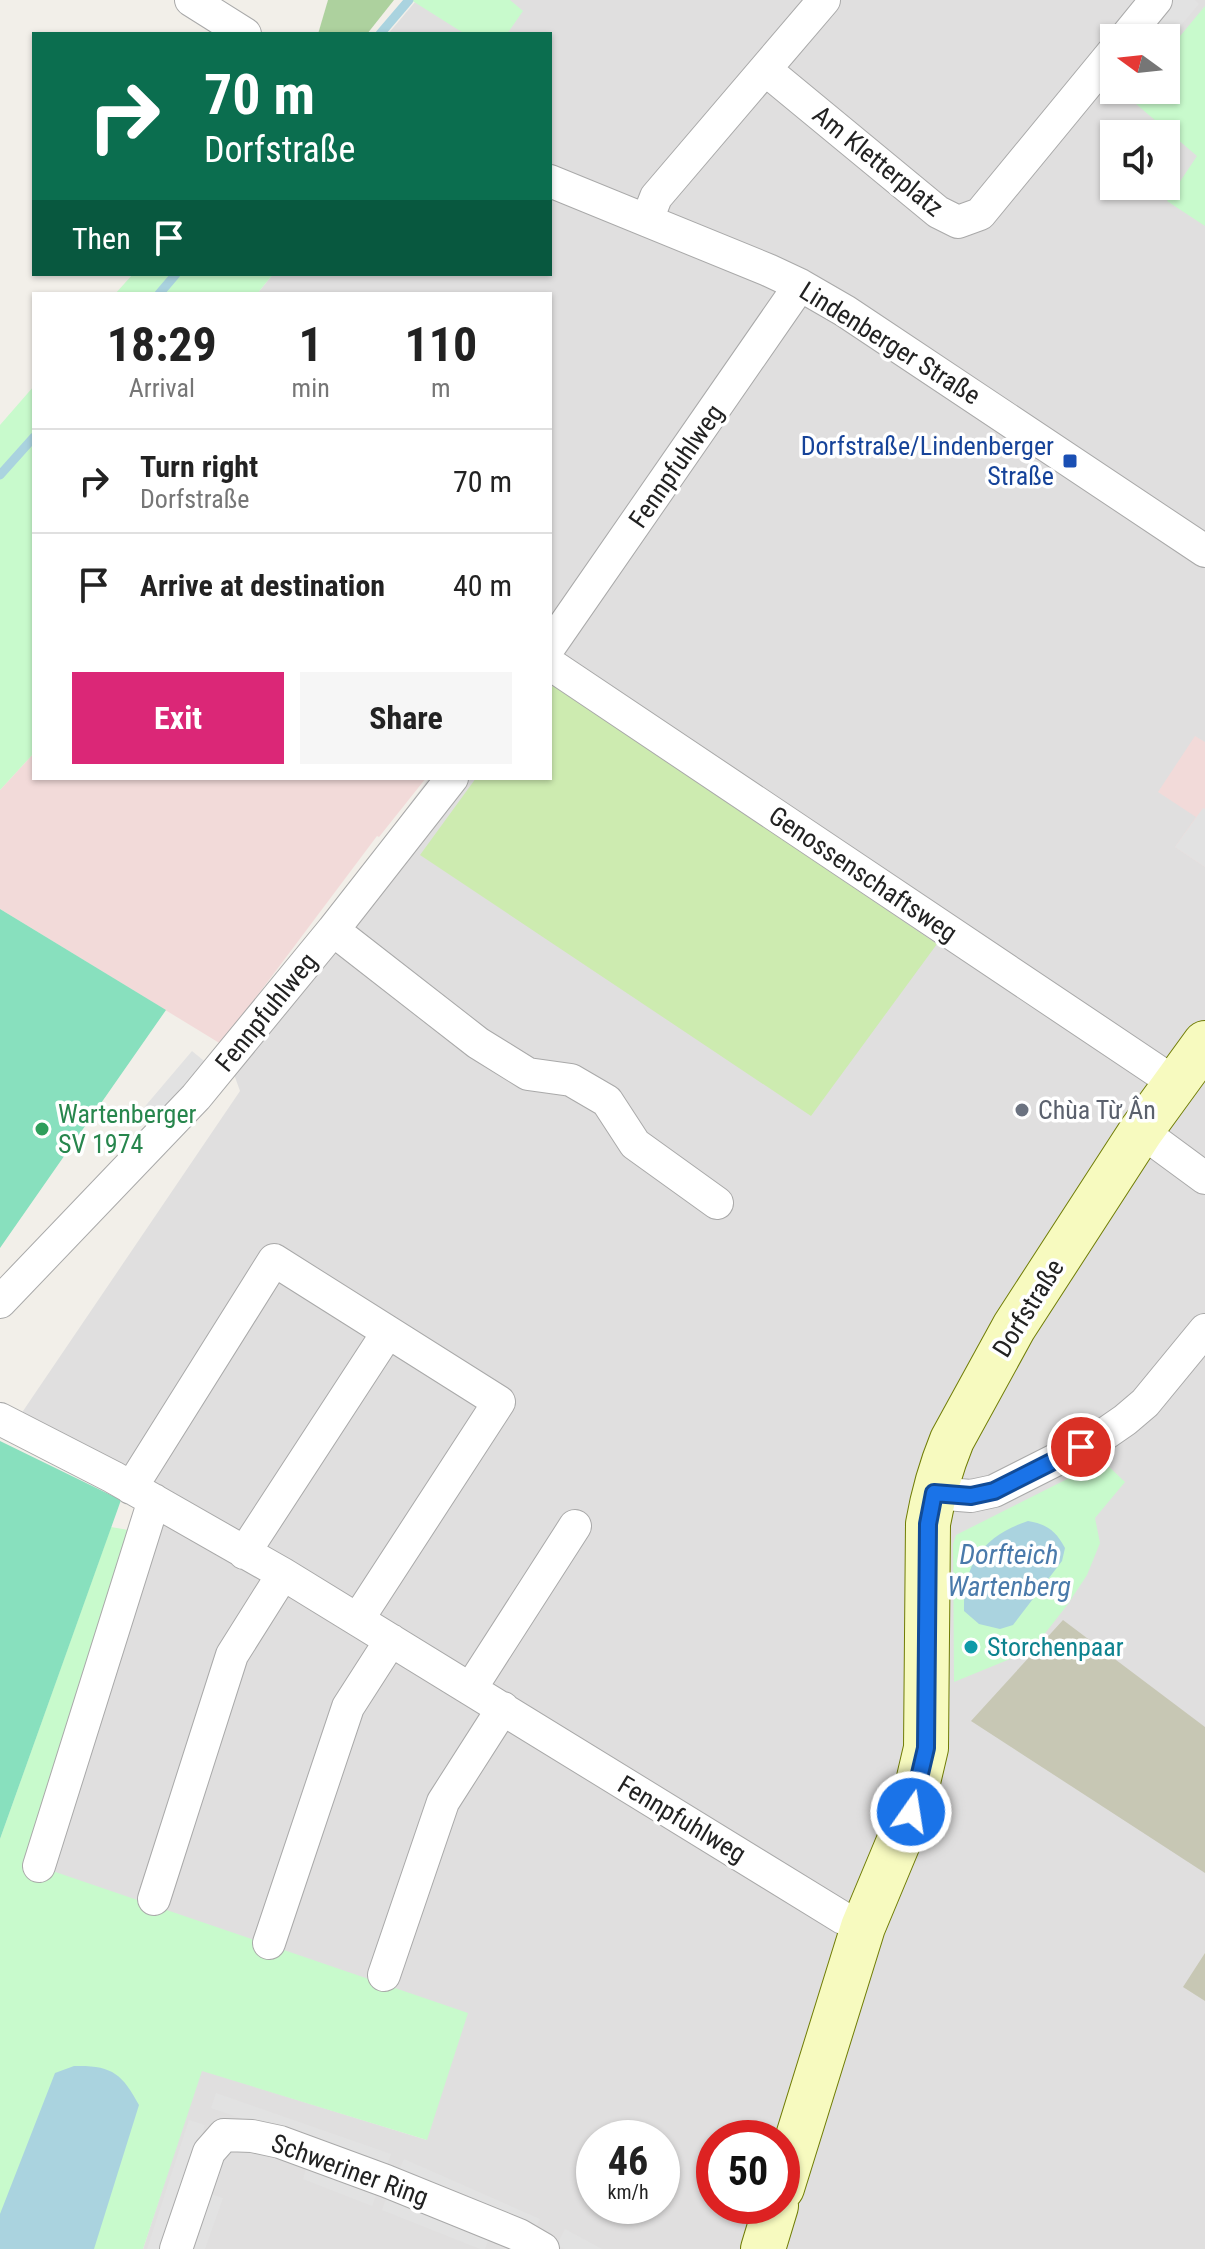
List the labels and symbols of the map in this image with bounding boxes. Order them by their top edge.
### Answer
north arrow [1100,24,1180,104]
street label: Am Kletterplatz [807,99,949,223]
street label: Lindenberger Straße [794,275,986,411]
street label: Fennpfuhlweg [623,399,729,533]
place label: Dorfstraße/Lindenberger Straße [801,431,1054,491]
marker: Dorfstraße/Lindenberger Straße [1061,452,1079,470]
street label: Genossenschaftsweg [763,800,963,948]
street label: Fennpfuhlweg [209,947,323,1077]
place label: Chùa Từ Ân [1038,1095,1156,1125]
place label: Wartenberger SV 1974 [58,1099,197,1159]
marker: Chùa Từ Ân [1013,1101,1031,1119]
marker: Wartenberger SV 1974 [33,1120,51,1138]
street label: Dorfstraße [986,1254,1070,1362]
pin [1047,1413,1115,1481]
water label: Dorfteich Wartenberg [947,1538,1071,1603]
place label: Storchenpaar [987,1632,1124,1662]
marker: Storchenpaar [962,1638,980,1656]
street label: Fennpfuhlweg [613,1769,751,1869]
position arrow [869,1770,953,1854]
speed limit sign: 50 [696,2120,800,2224]
street label: Schweriner Ring [267,2128,433,2212]

